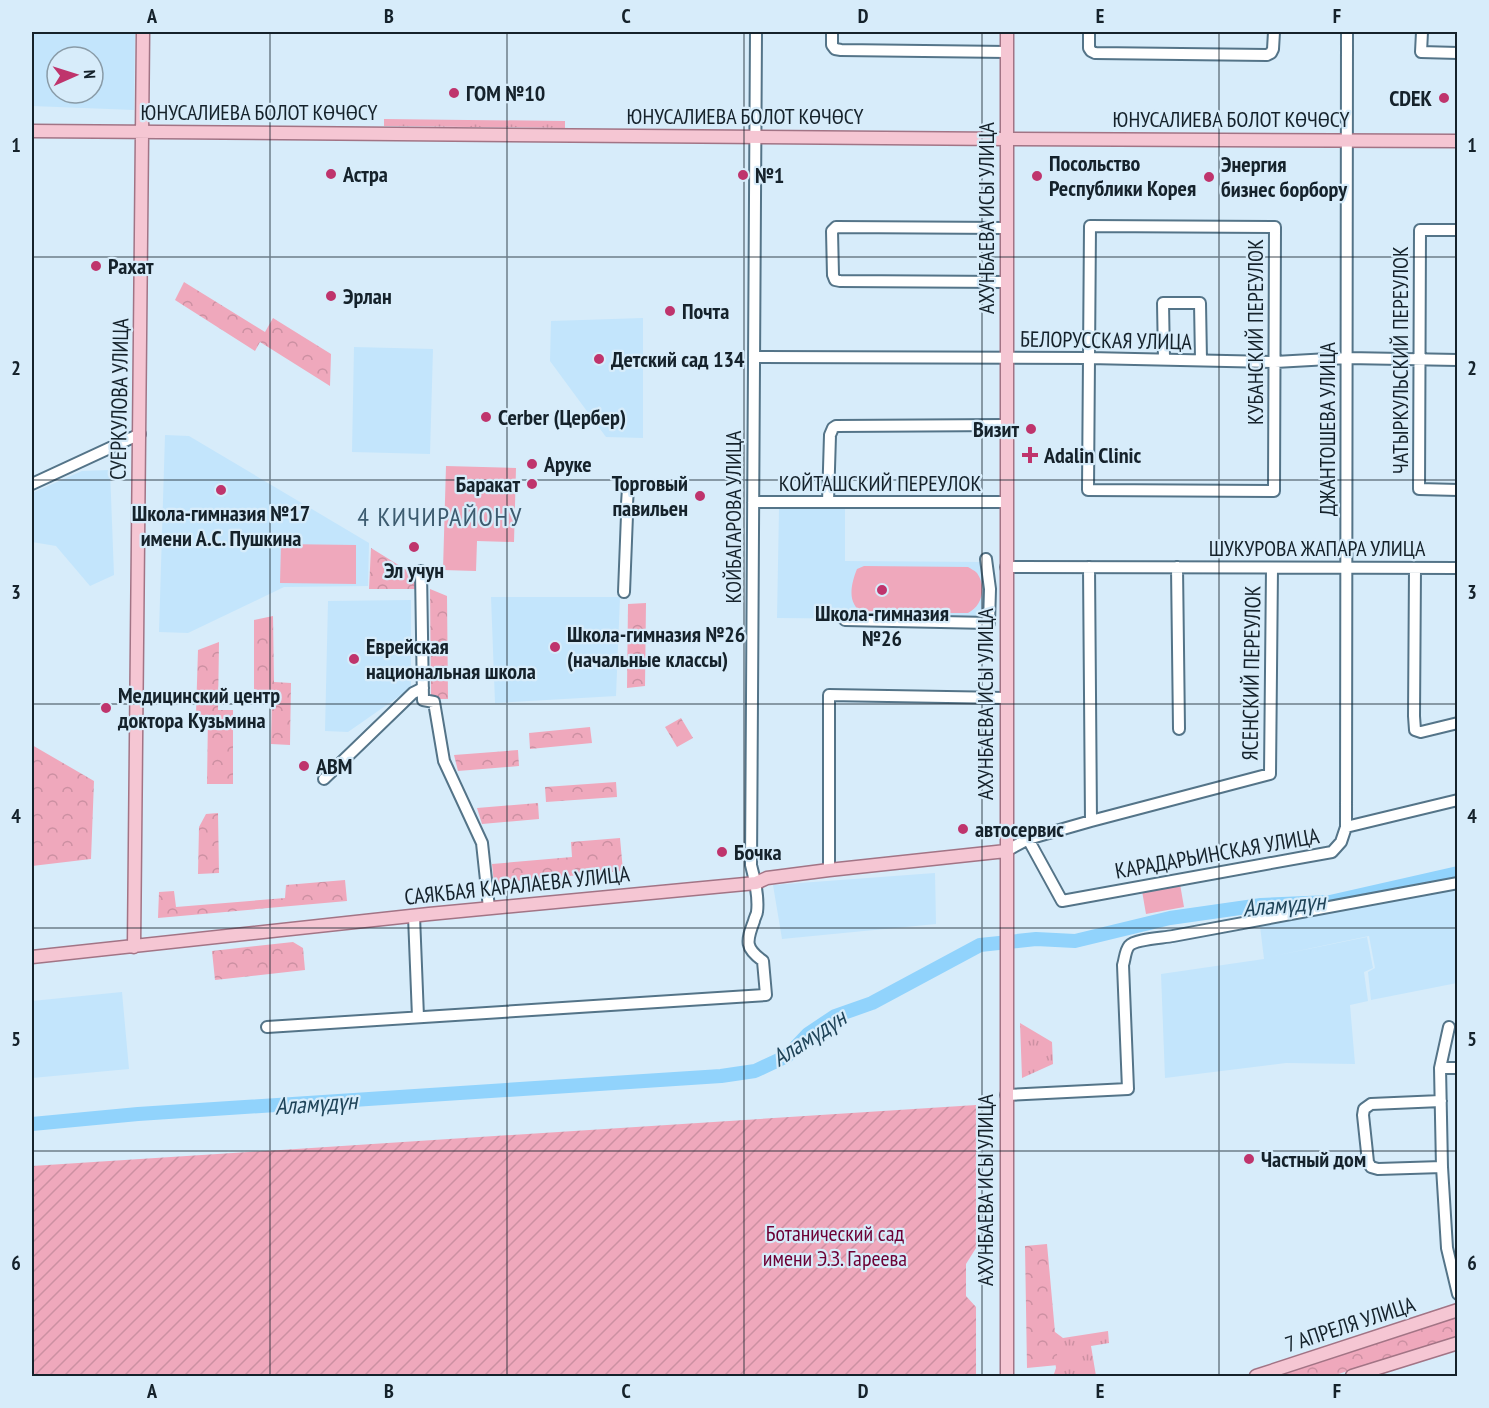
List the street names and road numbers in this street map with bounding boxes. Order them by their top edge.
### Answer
street label: ЮНУСАЛИЕВА БОЛОТ КӨЧӨСҮ [141,98,377,126]
street label: ЮНУСАЛИЕВА БОЛОТ КӨЧӨСҮ [627,102,863,130]
street label: ЮНУСАЛИЕВА БОЛОТ КӨЧӨСҮ [1113,105,1349,133]
street label: АХУНБАЕВА ИСЫ УЛИЦА [972,121,1000,314]
street label: КУБАНСКИЙ ПЕРЕУЛОК [1241,239,1269,425]
street label: ЧАТЫРКУЛЬСКИЙ ПЕРЕУЛОК [1386,246,1414,474]
street label: СУЕРКУЛОВА УЛИЦА [104,317,134,480]
street label: БЕЛОРУССКАЯ УЛИЦА [1020,325,1193,356]
street label: ДЖАНТОШЕВА УЛИЦА [1313,341,1341,516]
street label: КОЙБАГАРОВА УЛИЦА [719,430,747,603]
street label: КОЙТАШСКИЙ ПЕРЕУЛОК [779,469,981,497]
street label: ШУКУРОВА ЖАПАРА УЛИЦА [1209,534,1426,562]
street label: ЯСЕНСКИЙ ПЕРЕУЛОК [1235,585,1267,761]
street label: АХУНБАЕВА ИСЫ УЛИЦА [971,607,999,800]
street label: КАРАДАРЬИНСКАЯ УЛИЦА [1113,821,1322,885]
street label: САЯКБАЯ КАРАЛАЕВА УЛИЦА [403,859,632,911]
street label: АХУНБАЕВА ИСЫ УЛИЦА [971,1093,999,1286]
street label: 7 АПРЕЛЯ УЛИЦА [1282,1290,1419,1358]

